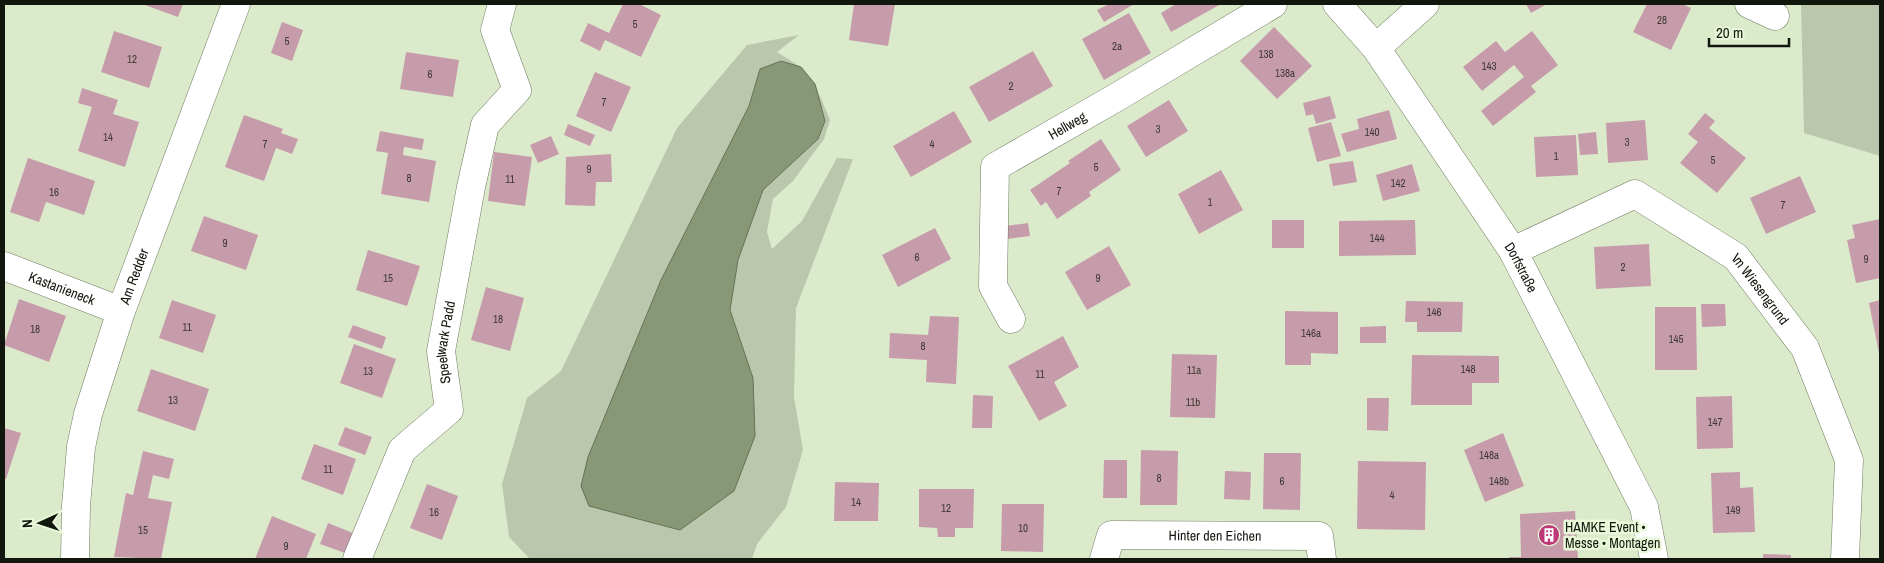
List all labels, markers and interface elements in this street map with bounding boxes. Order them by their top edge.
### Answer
house number: 28 [1657,13,1667,27]
scale bar [1709,15,1789,47]
house number: 5 [632,17,638,31]
text: 20 m [1716,22,1743,43]
house number: 5 [284,34,290,48]
house number: 2a [1112,39,1122,53]
house number: 138 [1258,47,1274,61]
house number: 12 [127,52,137,66]
house number: 143 [1481,59,1497,73]
house number: 138a [1275,66,1295,80]
house number: 6 [427,67,433,81]
house number: 2 [1008,79,1014,93]
house number: 7 [601,95,607,109]
street label: Hellweg [1045,107,1090,143]
house number: 3 [1155,122,1161,136]
house number: 140 [1364,125,1380,139]
house number: 14 [103,130,113,144]
house number: 3 [1624,135,1630,149]
house number: 7 [262,137,268,151]
house number: 4 [929,137,935,151]
house number: 1 [1553,149,1559,163]
house number: 5 [1710,153,1716,167]
house number: 5 [1093,160,1099,174]
house number: 9 [586,162,592,176]
house number: 8 [406,171,412,185]
house number: 11 [505,172,515,186]
house number: 142 [1390,176,1406,190]
house number: 7 [1056,184,1062,198]
house number: 16 [49,185,59,199]
house number: 1 [1207,195,1213,209]
house number: 7 [1780,198,1786,212]
house number: 144 [1369,231,1385,245]
house number: 9 [222,236,228,250]
street label: Dorfstraße [1501,239,1542,296]
street label: Am Redder [115,246,153,308]
street label: Im Wiesengrund [1730,248,1793,328]
house number: 6 [914,250,920,264]
house number: 9 [1863,252,1869,266]
house number: 2 [1620,260,1626,274]
street label: Kastanieneck [26,267,98,309]
house number: 15 [383,271,393,285]
house number: 9 [1095,271,1101,285]
street label: Speelwark Padd [431,300,459,385]
house number: 146 [1426,305,1442,319]
house number: 18 [493,312,503,326]
house number: 11 [182,320,192,334]
house number: 18 [30,322,40,336]
house number: 146a [1301,326,1321,340]
house number: 145 [1668,332,1684,346]
house number: 8 [920,339,926,353]
house number: 148 [1460,362,1476,376]
house number: 11a [1187,363,1201,377]
house number: 13 [363,364,373,378]
house number: 11 [1035,367,1045,381]
house number: 13 [168,393,178,407]
house number: 11b [1186,395,1200,409]
house number: 147 [1707,415,1723,429]
house number: 148a [1479,448,1499,462]
house number: 11 [323,462,333,476]
house number: 8 [1156,471,1162,485]
house number: 6 [1279,474,1285,488]
house number: 148b [1489,474,1509,488]
house number: 4 [1389,488,1395,502]
house number: 14 [851,495,861,509]
north arrow [15,498,65,548]
house number: 12 [941,501,951,515]
house number: 149 [1725,503,1741,517]
house number: 16 [429,505,439,519]
place label: HAMKE Event • Messe • Montagen [1565,518,1660,552]
text: N [18,519,36,528]
house number: 10 [1018,521,1028,535]
house number: 15 [138,523,148,537]
building icon: HAMKE Event • Messe • Montagen [1537,523,1561,547]
street label: Hinter den Eichen [1169,526,1261,545]
house number: 9 [283,539,289,553]

